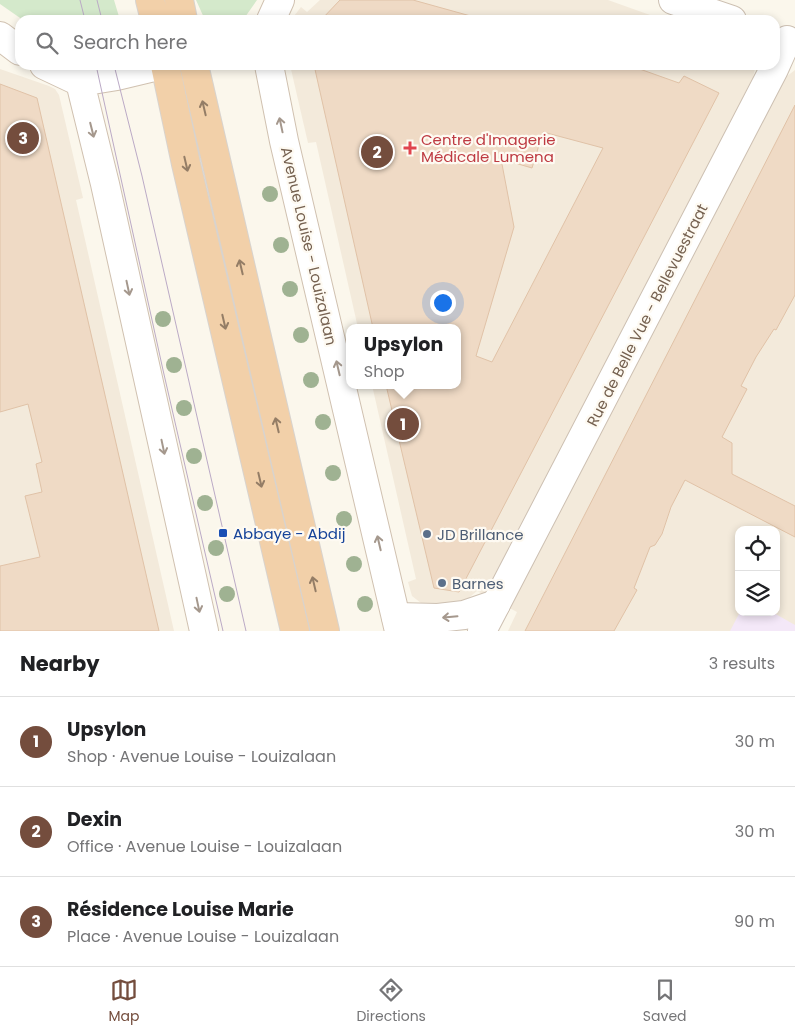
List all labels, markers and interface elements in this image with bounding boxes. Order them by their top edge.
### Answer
search box [15,15,780,70]
icon: search [33,29,61,57]
text: Search here [73,29,187,56]
one-way arrow [199,101,208,117]
one-way arrow [276,117,285,133]
pin: 3 [7,119,39,157]
one-way arrow [88,121,97,137]
place label: Centre d'Imagerie Médicale Lumena [421,129,556,167]
pin: 2 [361,133,393,171]
marker: Centre d'Imagerie Médicale Lumena [403,141,417,155]
street label: Avenue Louise - Louizalaan [276,145,342,347]
one-way arrow [182,155,191,171]
street label: Rue de Belle Vue - Bellevuestraat [582,200,712,430]
one-way arrow [236,259,245,275]
one-way arrow [124,280,133,296]
your location [430,290,456,316]
one-way arrow [220,314,229,330]
popup [346,324,461,389]
text: Upsylon [364,331,443,358]
one-way arrow [333,360,342,376]
text: Shop [364,360,404,383]
pin: 1 [387,405,419,443]
one-way arrow [272,418,281,434]
one-way arrow [159,438,168,454]
one-way arrow [256,472,265,488]
place label: Abbaye - Abdij [233,523,345,544]
place label: JD Brillance [437,524,524,545]
map controls [735,526,780,616]
button: locate [735,526,780,571]
marker: Abbaye - Abdij [217,527,229,539]
marker: JD Brillance [421,528,433,540]
one-way arrow [374,536,383,552]
button: layers [735,571,780,616]
place label: Barnes [452,573,504,594]
one-way arrow [309,576,318,592]
marker: Barnes [436,577,448,589]
one-way arrow [194,597,204,613]
one-way arrow [442,612,458,621]
text: Nearby [20,649,100,678]
text: 3 results [709,652,775,675]
text: Upsylon [67,716,146,743]
text: 1 [33,730,39,753]
text: 30 m [735,730,775,753]
text: Shop · Avenue Louise - Louizalaan [67,745,336,768]
text: Dexin [67,806,122,833]
text: 2 [31,820,41,843]
text: 30 m [735,820,775,843]
text: Office · Avenue Louise - Louizalaan [67,835,342,858]
text: Résidence Louise Marie [67,896,294,923]
text: 3 [31,910,41,933]
text: 90 m [734,910,775,933]
text: Place · Avenue Louise - Louizalaan [67,925,339,948]
tab: Map [108,976,139,1027]
tab: Directions [356,976,426,1027]
tab: Saved [643,976,687,1027]

